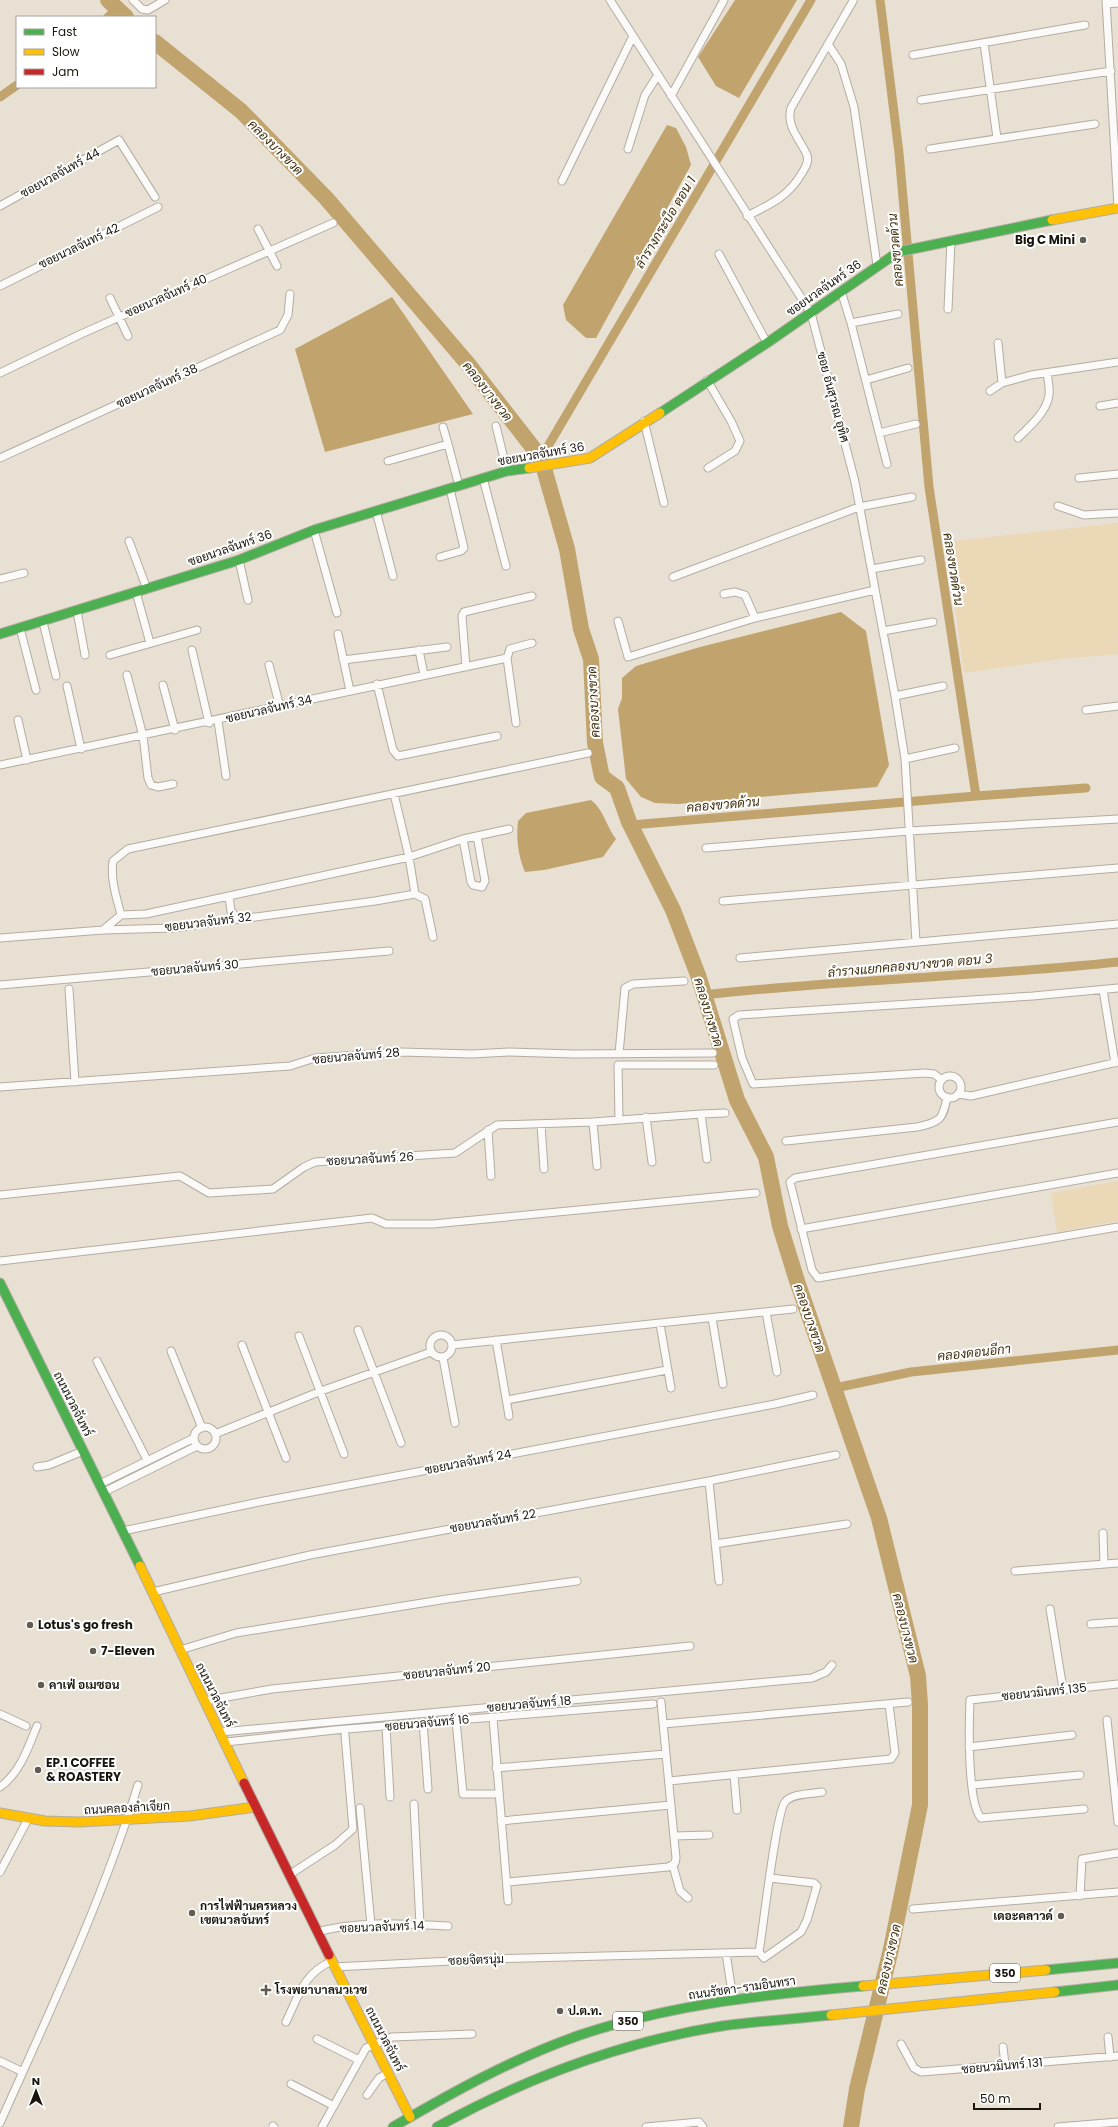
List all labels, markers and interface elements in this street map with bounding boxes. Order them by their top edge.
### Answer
legend [16,16,156,88]
text: Fast [52,23,77,40]
text: Slow [52,43,80,60]
text: Jam [52,63,79,80]
water label: คลองบางขวด [244,115,308,180]
street label: ซอยนวลจันทร์ 44 [17,143,103,201]
water label: ลำรางกระบือ ตอน 1 [630,172,701,272]
water label: คลองขวดด้วน [883,212,908,287]
street label: ซอยนวลจันทร์ 42 [36,219,122,272]
place label: Big C Mini [1015,231,1075,248]
marker: Big C Mini [1078,235,1088,245]
street label: ซอยนวลจันทร์ 36 [783,255,865,320]
street label: ซอยนวลจันทร์ 40 [122,270,210,321]
street label: ซอย อ้นสุวรณ อุทิศ [812,350,854,444]
water label: คลองบางขวด [458,357,517,426]
street label: ซอยนวลจันทร์ 38 [113,359,200,412]
street label: ซอยนวลจันทร์ 36 [496,438,586,470]
street label: ซอยนวลจันทร์ 36 [185,525,274,570]
water label: คลองขวดด้วน [938,531,969,608]
water label: คลองบางขวด [582,665,605,738]
street label: ซอยนวลจันทร์ 34 [224,690,314,727]
water label: คลองขวดด้วน [686,792,761,817]
street label: ซอยนวลจันทร์ 32 [164,908,252,935]
water label: ลำรางแยกคลองบางขวด ตอน 3 [827,949,994,982]
street label: ซอยนวลจันทร์ 30 [150,955,239,980]
water label: คลองบางขวด [689,975,728,1049]
street label: ซอยนวลจันทร์ 28 [312,1043,400,1068]
street label: ซอยนวลจันทร์ 26 [326,1148,414,1169]
water label: คลองบางขวด [789,1281,830,1355]
water label: คลองดอนอีกา [936,1339,1012,1366]
street label: ถนนนวลจันทร์ [50,1368,97,1439]
street label: ซอยนวลจันทร์ 24 [423,1445,513,1478]
street label: ซอยนวลจันทร์ 22 [449,1505,537,1536]
water label: คลองบางขวด [888,1591,923,1665]
place label: Lotus's go fresh [38,1616,133,1633]
marker: Lotus's go fresh [25,1620,35,1630]
place label: 7-Eleven [101,1642,155,1659]
marker: 7-Eleven [88,1646,98,1656]
street label: ซอยนวลจันทร์ 20 [402,1657,491,1684]
street label: ถนนนวลจันทร์ [192,1659,239,1730]
place label: คาเฟ่ อเมซอน [49,1676,120,1693]
street label: ซอยนวมินทร์ 135 [1001,1679,1087,1704]
marker: คาเฟ่ อเมซอน [36,1680,46,1690]
street label: ซอยนวลจันทร์ 18 [486,1691,572,1716]
street label: ซอยนวลจันทร์ 16 [384,1710,470,1735]
place label: EP.1 COFFEE & ROASTERY [46,1754,121,1785]
marker: EP.1 COFFEE & ROASTERY [33,1765,43,1775]
street label: ถนนคลองลำเจียก [84,1797,170,1818]
place label: การไฟฟ้านครหลวง เขตนวลจันทร์ [200,1897,297,1928]
place label: เดอะคลาวด์ [993,1907,1054,1924]
marker: การไฟฟ้านครหลวง เขตนวลจันทร์ [187,1908,197,1918]
marker: เดอะคลาวด์ [1056,1911,1066,1921]
street label: ซอยนวลจันทร์ 14 [339,1917,425,1936]
water label: คลองบางขวด [871,1922,906,1996]
street label: ซอยจิตรนุ่ม [448,1950,504,1970]
road number: 350 [990,1964,1020,1982]
street label: ถนนรัชดา-รามอินทรา [687,1972,797,2003]
place label: โรงพยาบาลนวเวช [274,1981,367,1998]
marker: โรงพยาบาลนวเวช [260,1984,272,1996]
place label: ป.ต.ท. [568,2002,602,2019]
street label: ถนนนวลจันทร์ [362,2003,409,2074]
marker: ป.ต.ท. [555,2006,565,2016]
road number: 350 [613,2012,643,2030]
street label: ซอยนวมินทร์ 131 [960,2053,1043,2078]
north arrow [16,2071,56,2111]
text: N [32,2073,40,2089]
scale bar [974,2085,1040,2111]
text: 50 m [980,2090,1011,2107]

